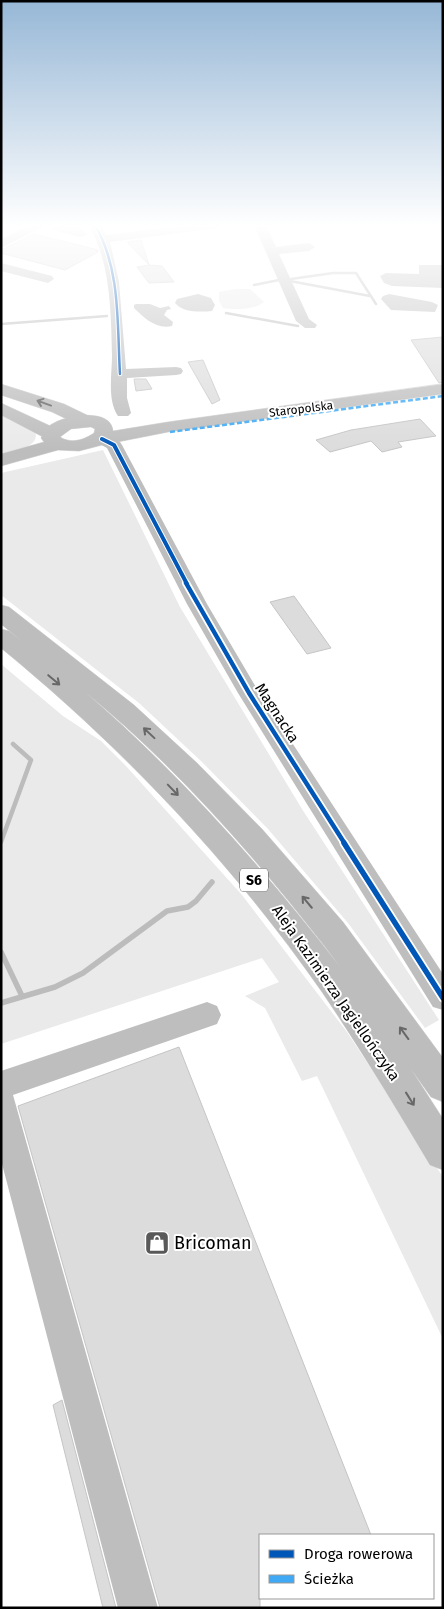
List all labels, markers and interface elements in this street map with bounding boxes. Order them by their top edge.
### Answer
one-way arrow [37,398,52,407]
street label: Staropolska [268,398,334,420]
one-way arrow [48,674,61,685]
street label: Magnacka [251,680,303,746]
one-way arrow [142,727,155,739]
one-way arrow [167,784,179,797]
road number: S6 [240,868,268,892]
one-way arrow [302,896,313,909]
street label: Aleja Kazimierza Jagiellończyka [268,902,404,1084]
one-way arrow [399,1026,409,1040]
one-way arrow [405,1092,415,1106]
shop icon: Bricoman [144,1230,170,1256]
place label: Bricoman [174,1232,252,1254]
legend [259,1534,434,1599]
text: Droga rowerowa [304,1545,413,1563]
text: Ścieżka [304,1570,354,1588]

